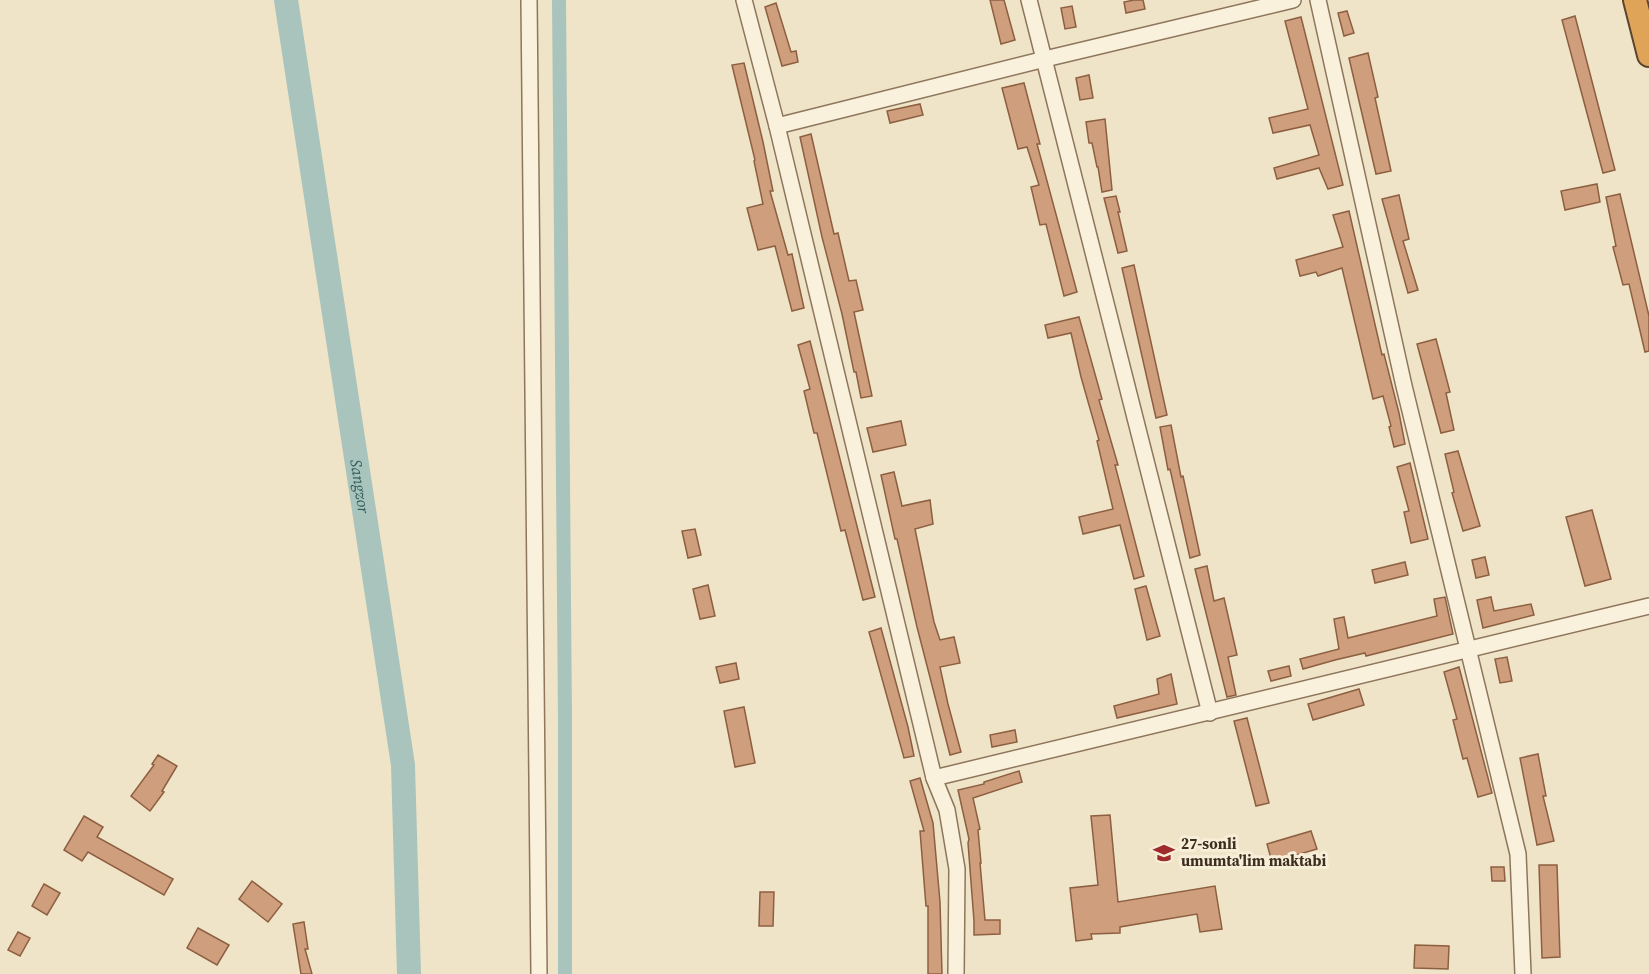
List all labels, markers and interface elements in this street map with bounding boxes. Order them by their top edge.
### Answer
water label: Sangzor [345,458,375,516]
place label: 27-sonli umumta'lim maktabi [1181,833,1326,871]
school or university icon: 27-sonli umumta'lim maktabi [1152,841,1176,865]

